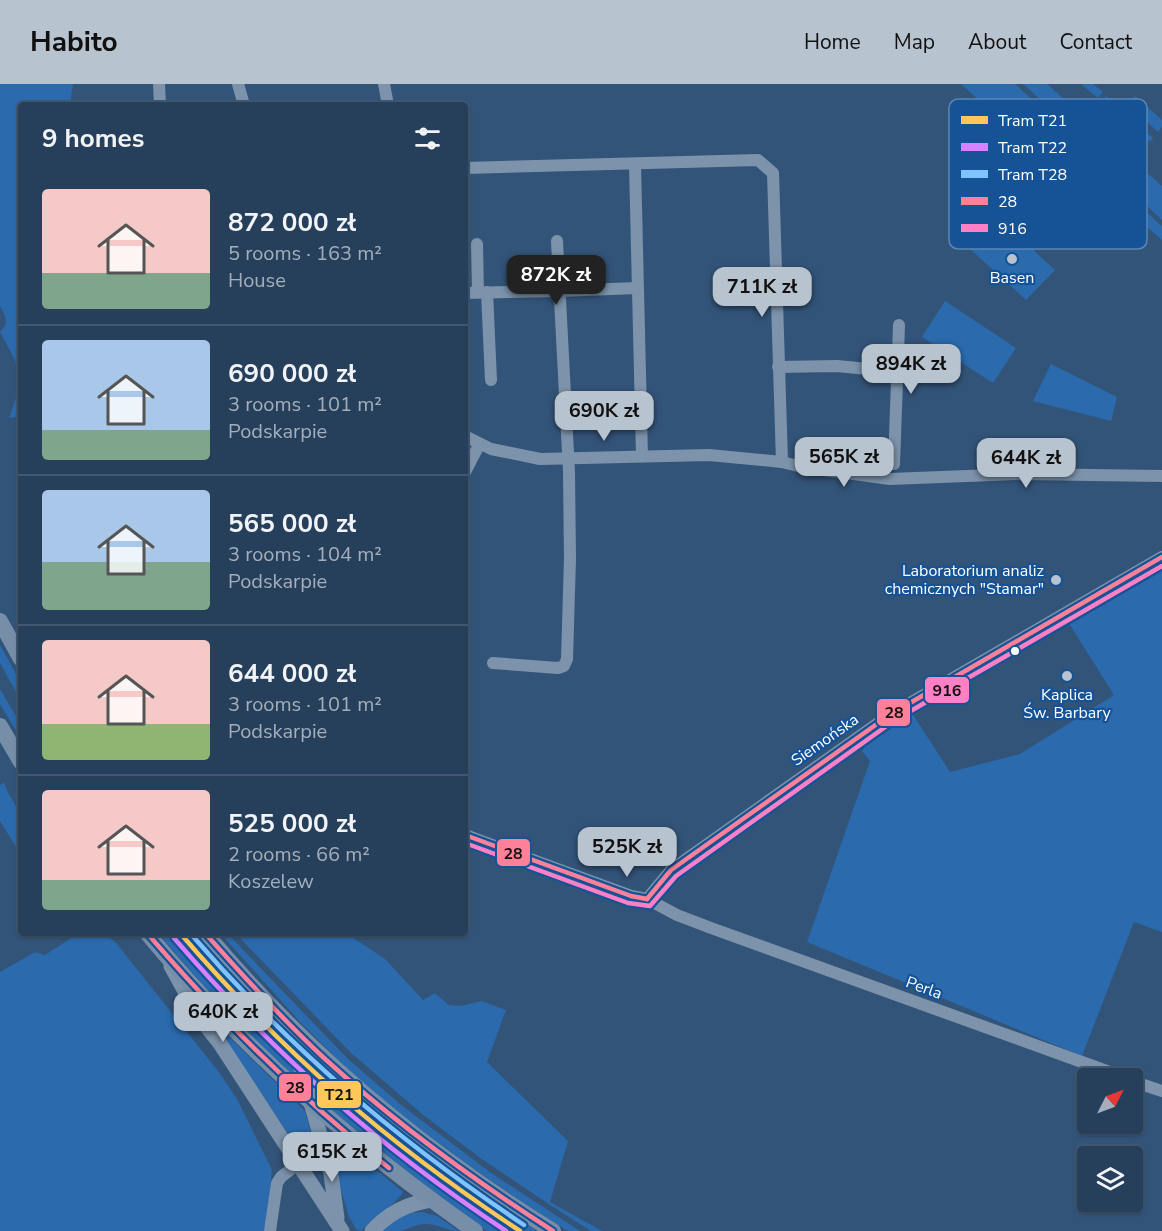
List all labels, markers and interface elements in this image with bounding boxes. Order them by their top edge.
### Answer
text: Habito [30,23,118,61]
text: Home [804,28,861,56]
text: Map [894,28,935,56]
text: About [968,28,1026,56]
text: Contact [1059,28,1132,56]
legend [949,99,1147,249]
text: Tram T21 [998,110,1067,132]
text: 9 homes [42,121,144,156]
icon: filters [411,122,444,155]
text: Tram T22 [998,137,1067,159]
text: Tram T28 [998,164,1067,186]
text: 28 [998,191,1017,213]
text: 872 000 zł [228,205,356,240]
icon: home [90,213,162,285]
text: 916 [998,218,1027,240]
text: 5 rooms · 163 m² [228,240,382,267]
marker: Basen [1005,252,1019,266]
pin: 872K zł [501,255,611,306]
text: 872K zł [521,261,591,288]
text: House [228,267,286,294]
pin: 711K zł [707,267,817,318]
place label: Basen [990,267,1034,289]
text: 711K zł [727,273,797,300]
pin: 894K zł [856,344,966,395]
text: 894K zł [876,350,946,377]
text: 690 000 zł [228,356,356,391]
icon: home [90,364,162,436]
text: 3 rooms · 101 m² [228,391,382,418]
pin: 690K zł [549,391,659,442]
text: 690K zł [569,397,639,424]
text: Podskarpie [228,418,327,445]
pin: 565K zł [789,437,899,488]
pin: 644K zł [971,438,1081,489]
text: 565K zł [809,443,879,470]
text: 644K zł [991,444,1061,471]
text: 565 000 zł [228,506,356,541]
icon: home [90,514,162,586]
text: 3 rooms · 104 m² [228,541,382,568]
place label: Laboratorium analiz chemicznych "Stamar" [885,560,1044,600]
text: Podskarpie [228,568,327,595]
marker: Laboratorium analiz chemicznych "Stamar" [1049,573,1063,587]
unlabelled marker [1009,645,1021,657]
text: 644 000 zł [228,656,356,691]
icon: home [90,664,162,736]
marker: Kaplica Św. Barbary [1060,669,1074,683]
line badge: 916 [924,676,970,704]
text: 916 [933,680,961,702]
place label: Kaplica Św. Barbary [1023,684,1111,724]
text: 3 rooms · 101 m² [228,691,382,718]
line badge: 28 [876,698,911,727]
text: 28 [884,702,904,724]
street label: Siemońska [787,709,863,771]
text: Podskarpie [228,718,327,745]
text: 525 000 zł [228,806,356,841]
icon: home [90,814,162,886]
pin: 525K zł [572,827,682,878]
text: 525K zł [592,833,662,860]
line badge: 28 [496,838,531,867]
text: 2 rooms · 66 m² [228,841,370,868]
text: 28 [503,843,523,865]
text: Koszelew [228,868,314,895]
street label: Perla [903,971,945,1005]
pin: 640K zł [168,992,278,1043]
text: 640K zł [188,998,258,1025]
north arrow [1077,1068,1143,1134]
map controls [1077,1068,1143,1212]
line badge: 28 [278,1073,312,1102]
text: 28 [285,1077,305,1099]
line badge: T21 [316,1080,362,1109]
text: T21 [324,1084,354,1106]
pin: 615K zł [277,1132,387,1183]
text: 615K zł [297,1138,367,1165]
button: layers [1077,1146,1143,1212]

